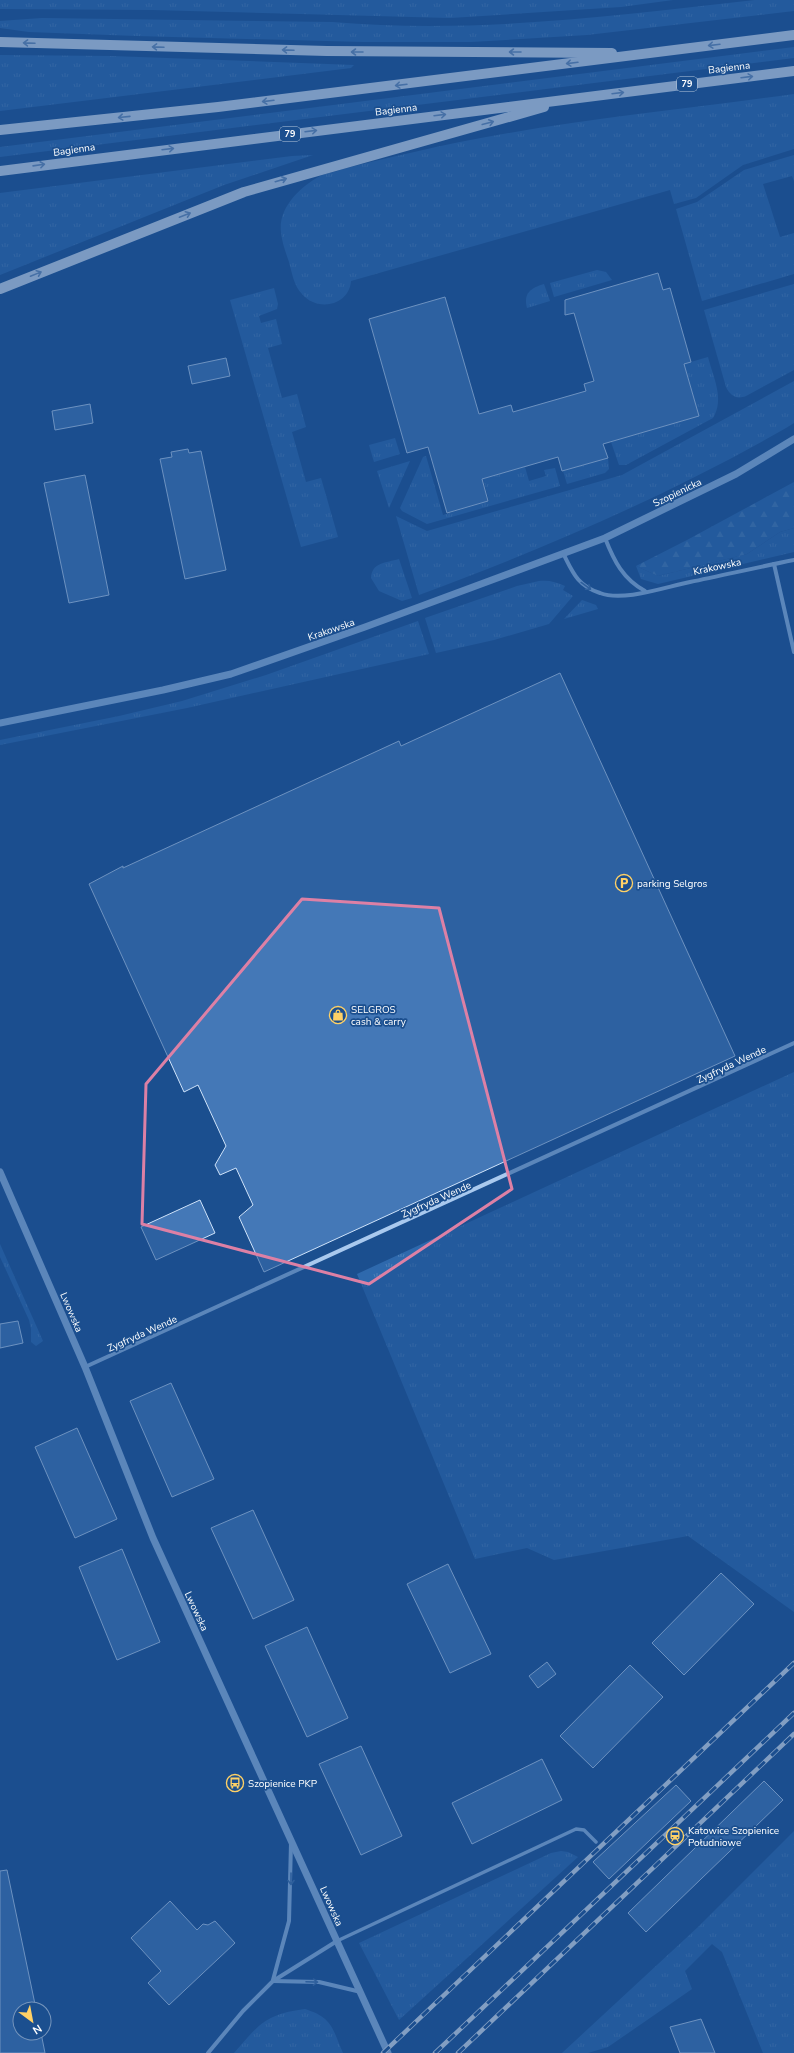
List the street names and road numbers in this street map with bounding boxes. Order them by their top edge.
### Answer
street label: Bagienna [707,58,751,78]
road number: 79 [677,77,697,91]
street label: Bagienna [374,100,418,120]
road number: 79 [280,127,300,141]
street label: Bagienna [52,140,96,160]
street label: Szopienicka [651,475,704,511]
street label: Krakowska [692,555,743,579]
street label: Krakowska [306,615,357,645]
street label: Zygfryda Wende [694,1043,768,1087]
street label: Zygfryda Wende [399,1178,474,1222]
street label: Lwowska [56,1290,86,1335]
street label: Zygfryda Wende [105,1312,180,1356]
street label: Lwowska [181,1589,211,1634]
street label: Lwowska [316,1884,346,1929]

